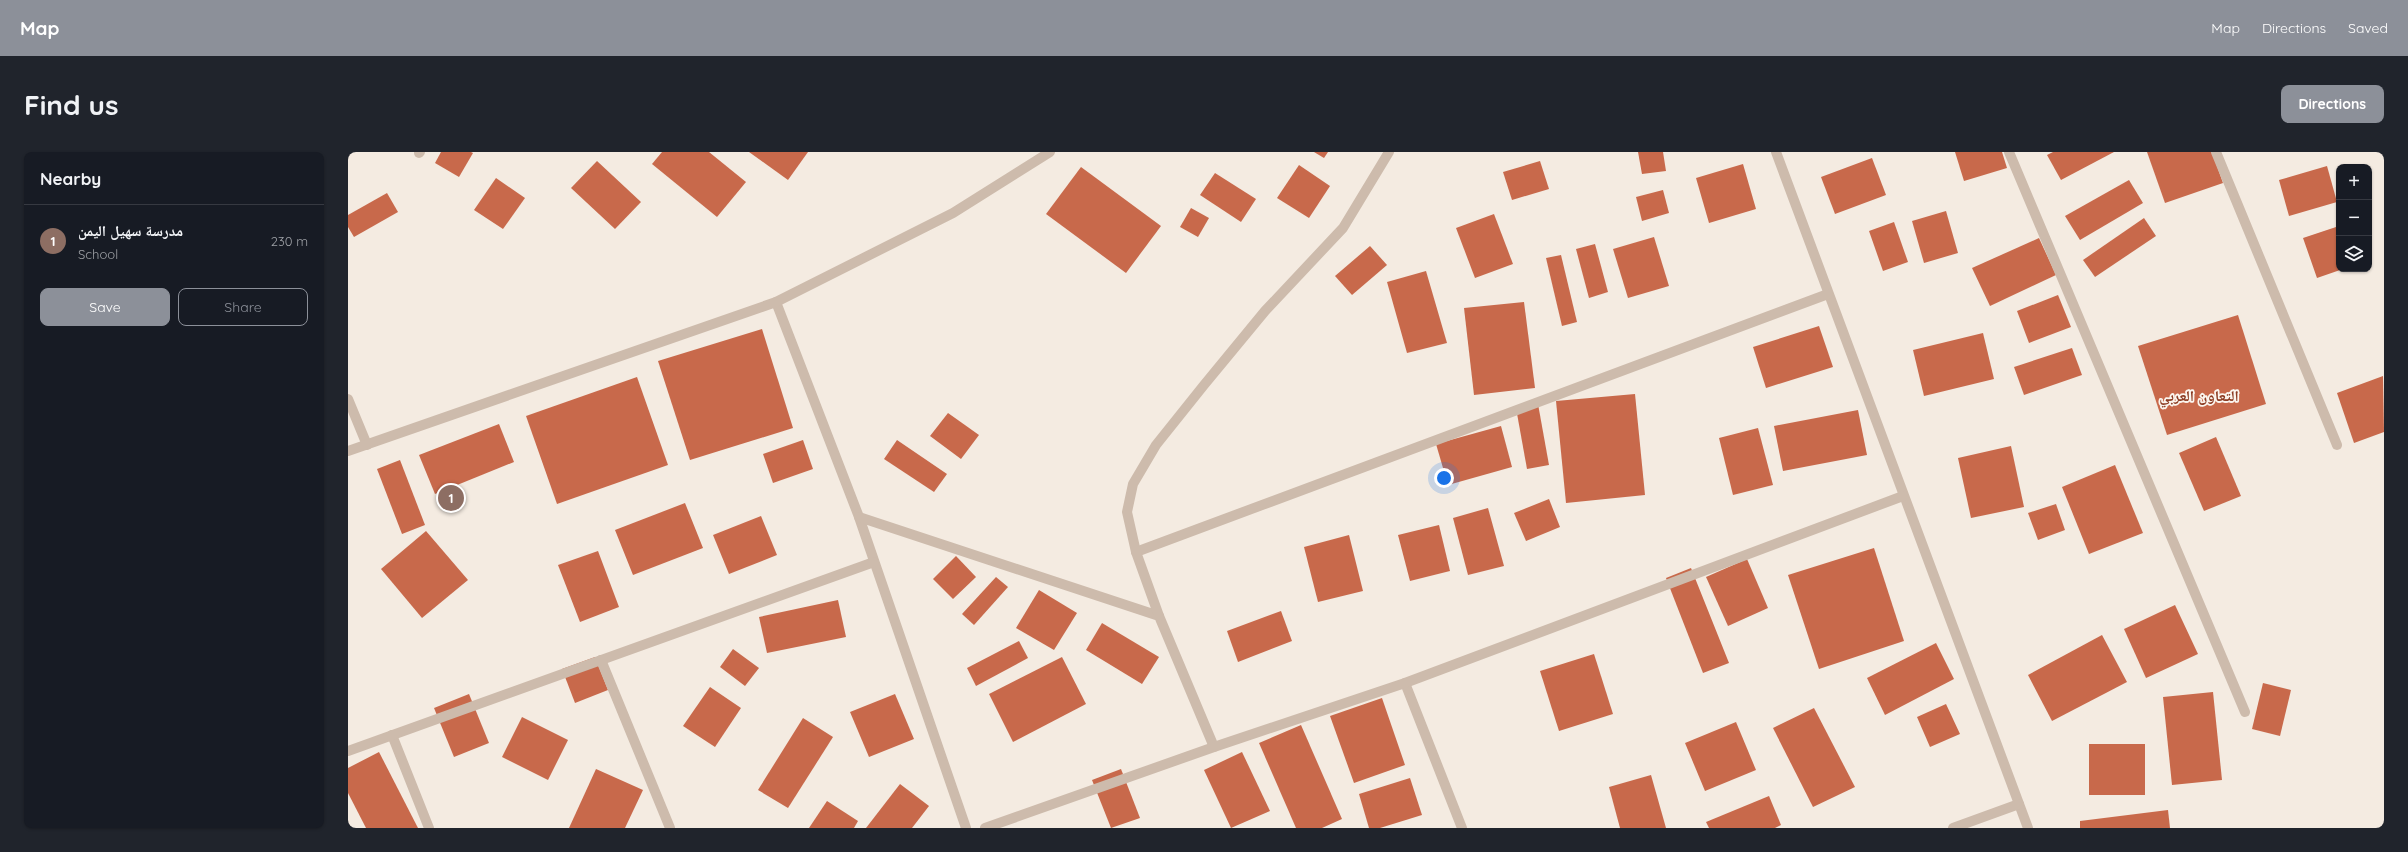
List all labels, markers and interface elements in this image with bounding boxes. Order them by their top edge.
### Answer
text: Map [20,16,59,40]
text: Map [2211,19,2240,37]
text: Directions [2262,19,2326,37]
text: Saved [2348,19,2388,37]
button: Directions [2281,85,2384,123]
text: Find us [24,87,118,122]
map controls [2336,164,2372,272]
button: + [2336,164,2372,200]
text: Nearby [40,168,101,189]
button: − [2336,200,2372,236]
text: مدرسة سهيل اليمن [78,221,183,240]
text: 1 [50,233,56,249]
text: 230 m [271,233,308,249]
button: layers [2336,236,2372,272]
text: School [78,246,118,262]
button: Save [40,288,170,326]
button: Share [178,288,308,326]
district label: التعاون العربي [2159,386,2239,408]
your location [1434,468,1454,488]
pin: 1 [438,483,464,513]

